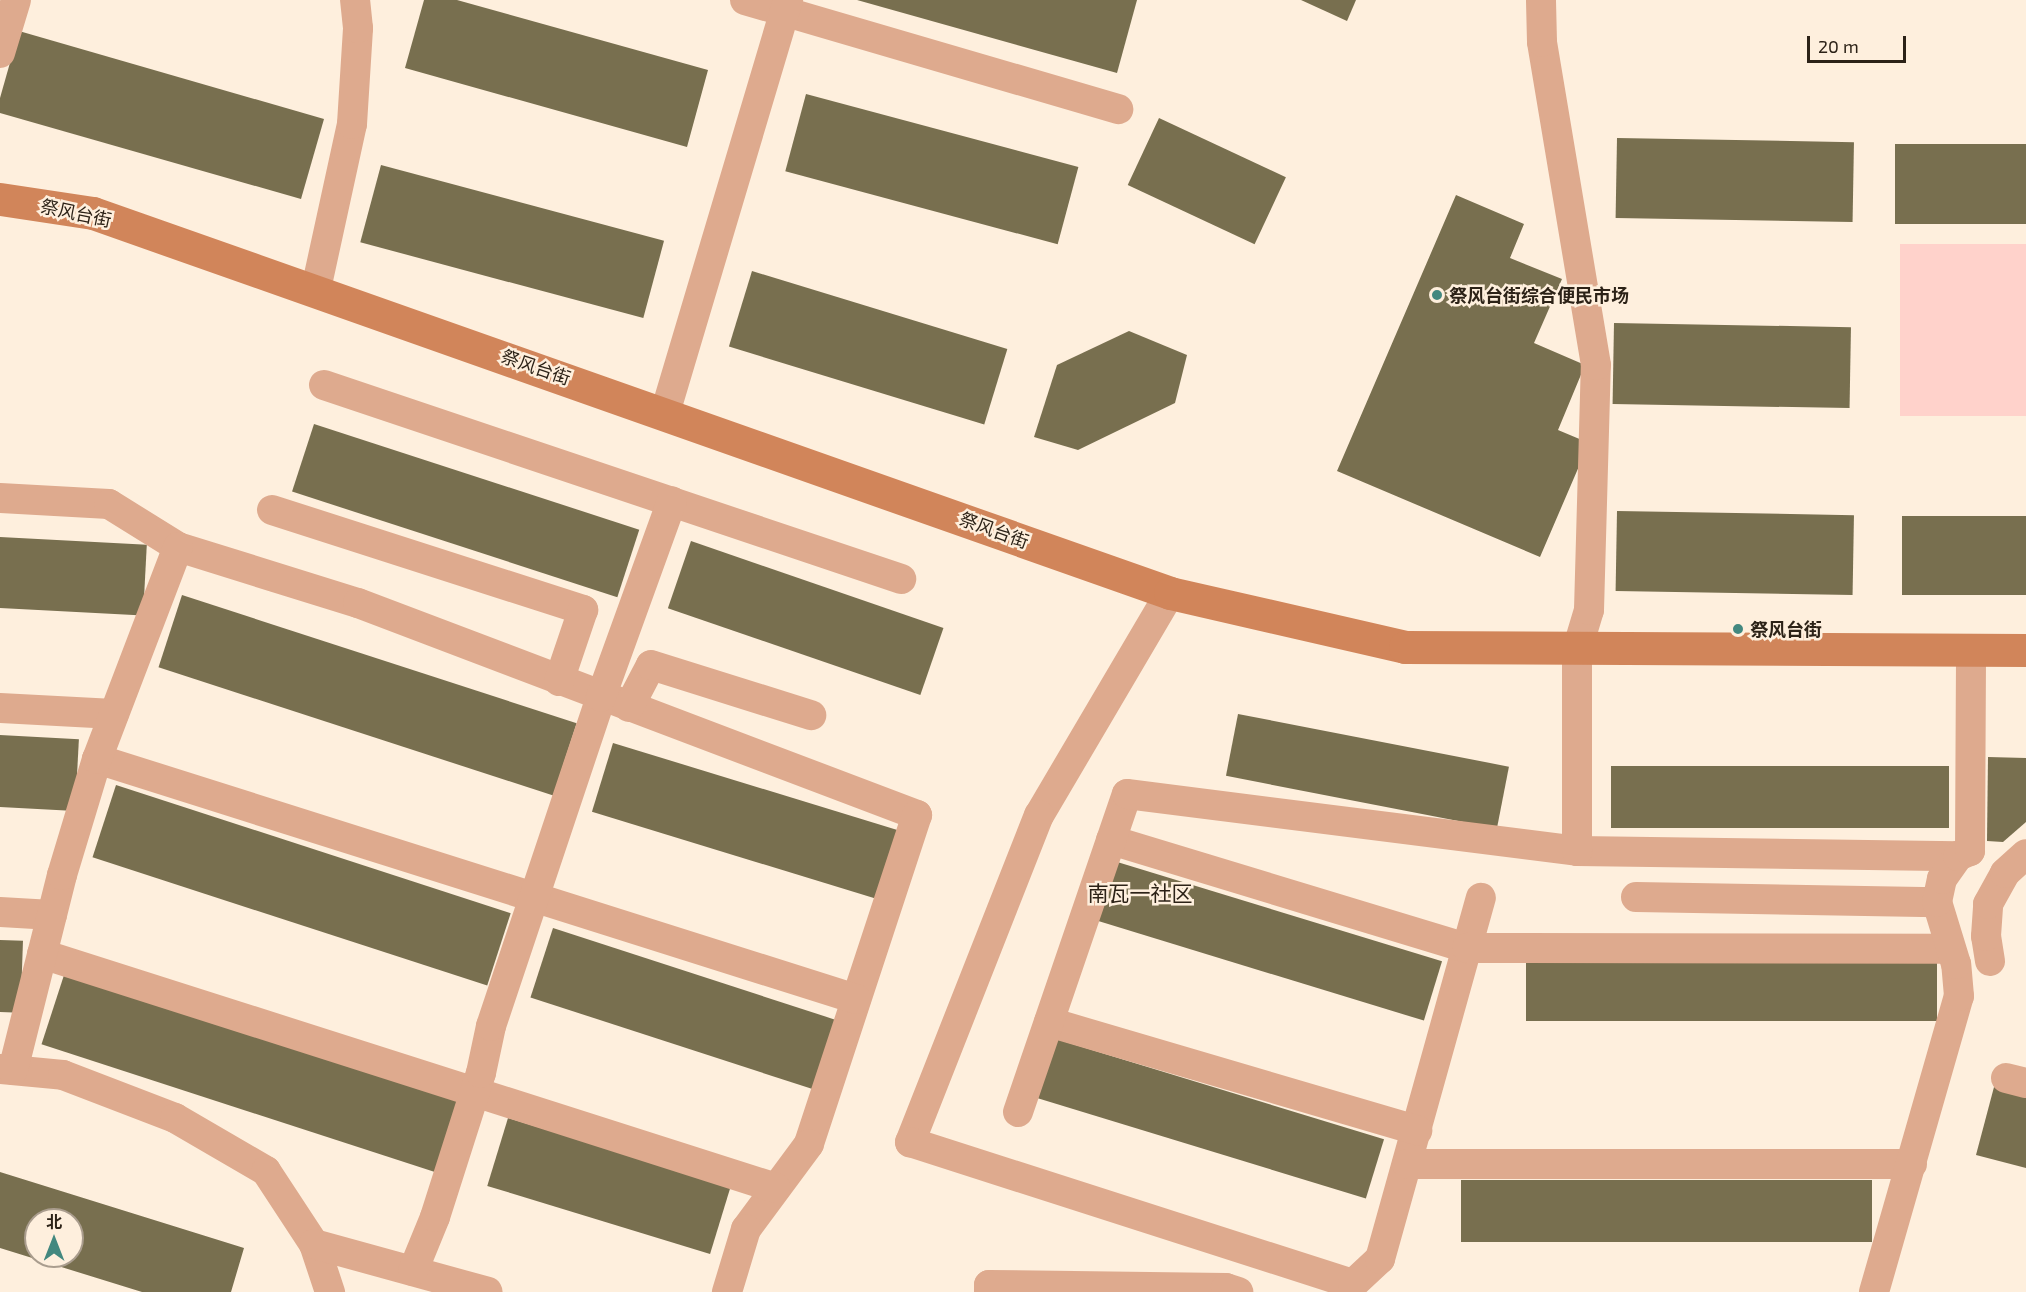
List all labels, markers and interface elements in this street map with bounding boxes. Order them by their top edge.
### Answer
scale bar [1810,24,1909,62]
text: 20 m [1818,35,1859,57]
street label: 祭风台街 [39,195,113,231]
place label: 祭风台街综合便民市场 [1449,284,1629,306]
marker: 祭风台街综合便民市场 [1430,288,1444,302]
street label: 祭风台街 [498,345,574,389]
street label: 祭风台街 [956,508,1032,552]
place label: 祭风台街 [1750,618,1822,640]
marker: 祭风台街 [1731,622,1745,636]
district label: 南瓦一社区 [1088,880,1192,906]
north arrow [24,1208,84,1268]
text: 北 [46,1212,62,1231]

